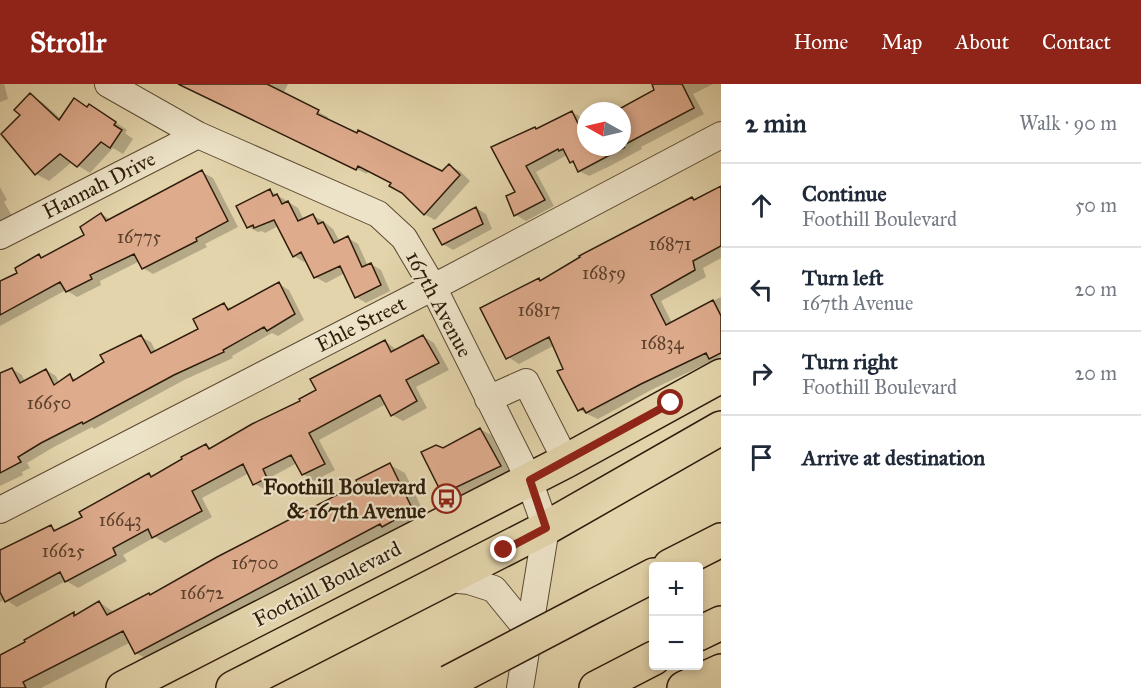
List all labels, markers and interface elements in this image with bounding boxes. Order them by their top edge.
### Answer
text: Strollr [30,25,106,60]
text: Home [793,29,848,55]
text: Map [881,29,922,55]
text: About [955,29,1009,55]
text: Contact [1042,29,1111,55]
north arrow [577,102,631,156]
text: 2 min [745,107,806,139]
text: Walk · 90 m [1019,111,1117,135]
street label: Hannah Drive [38,145,160,225]
text: Continue [802,180,887,207]
icon: ahead [745,189,778,222]
text: 50 m [1075,193,1117,217]
text: Foothill Boulevard [802,207,957,231]
house number: 16775 [117,226,162,248]
house number: 16871 [649,233,691,255]
street label: 167th Avenue [400,246,478,362]
house number: 16859 [582,262,626,284]
text: Turn left [802,264,884,291]
icon: left [745,273,778,306]
text: 20 m [1074,277,1117,301]
street label: Ehle Street [312,290,411,358]
text: 167th Avenue [802,291,913,315]
house number: 16817 [518,299,560,321]
house number: 16834 [640,332,685,354]
text: Turn right [802,348,898,375]
icon: right [745,357,778,390]
text: 20 m [1074,361,1117,385]
text: Foothill Boulevard [802,375,957,399]
route start [657,389,683,415]
house number: 16650 [27,392,71,414]
icon: arrive [745,441,778,474]
text: Arrive at destination [802,444,985,471]
place label: Foothill Boulevard & 167th Avenue [263,474,426,524]
bus stop icon: Foothill Boulevard & 167th Avenue [431,483,463,515]
house number: 16643 [99,509,141,531]
street label: Foothill Boulevard [249,535,406,633]
route end [490,536,516,562]
house number: 16625 [42,540,85,562]
house number: 16700 [232,552,278,574]
map controls [649,562,703,670]
button: + [649,562,703,616]
house number: 16672 [180,582,224,604]
button: − [649,616,703,670]

